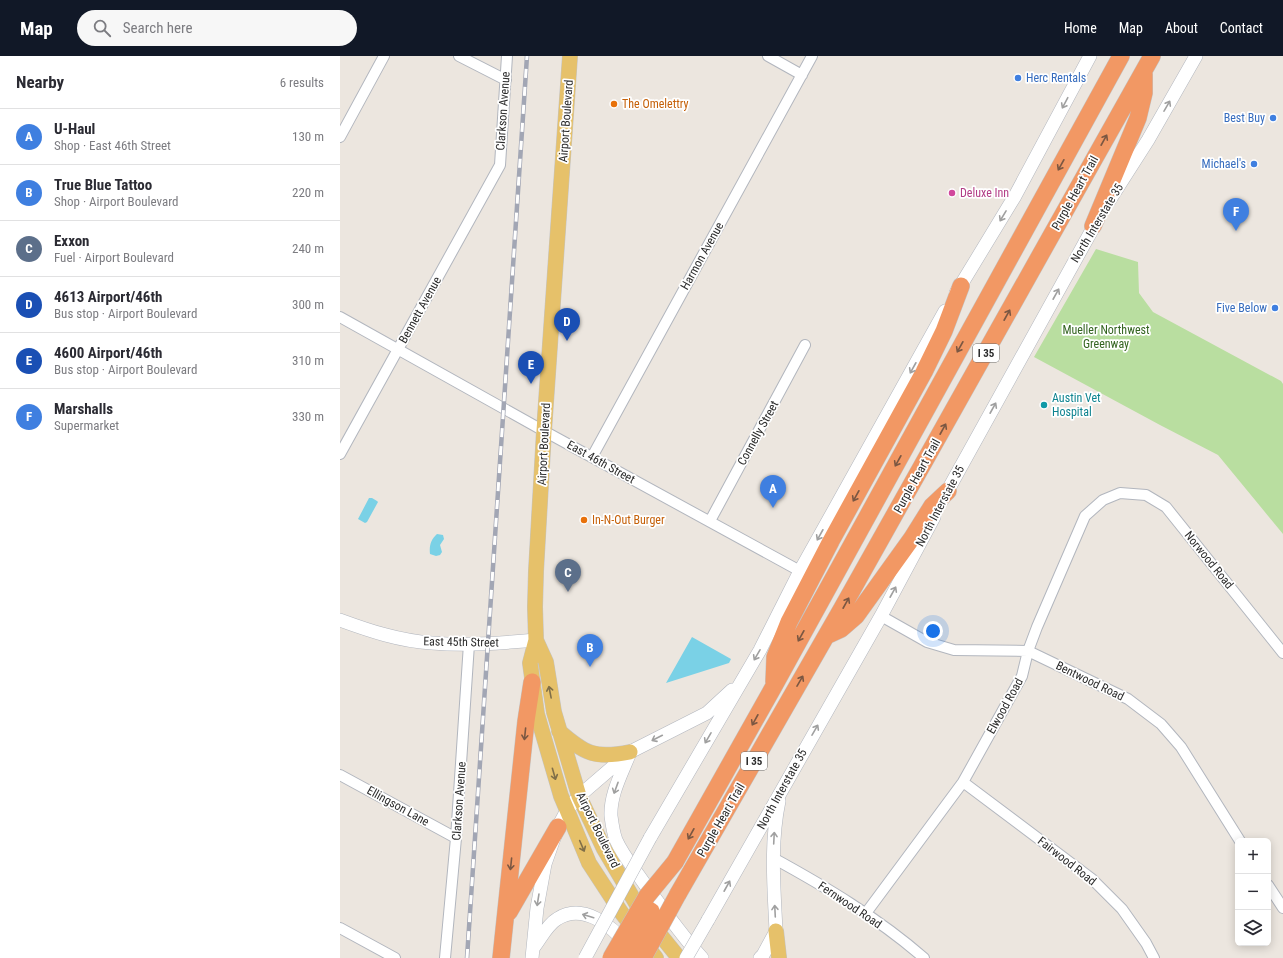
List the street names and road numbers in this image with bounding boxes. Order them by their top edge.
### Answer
street label: Clarkson Avenue [493,71,513,151]
street label: Airport Boulevard [556,79,576,163]
street label: Purple Heart Trail [1049,154,1101,232]
street label: North Interstate 35 [1068,181,1126,265]
street label: Harmon Avenue [678,219,726,292]
street label: Bennett Avenue [396,274,444,346]
road number: I 35 [973,344,999,362]
street label: Connelly Street [735,398,782,468]
street label: Airport Boulevard [535,402,553,486]
street label: Purple Heart Trail [891,437,943,515]
street label: East 46th Street [565,438,638,487]
street label: North Interstate 35 [913,463,967,549]
street label: Norwood Road [1182,528,1236,592]
street label: East 45th Street [423,634,499,650]
street label: Bentwood Road [1054,658,1126,704]
street label: Elwood Road [984,676,1026,736]
street label: North Interstate 35 [754,746,810,832]
road number: I 35 [741,752,767,770]
street label: Clarkson Avenue [449,761,469,841]
street label: Purple Heart Trail [694,781,748,859]
street label: Ellingson Lane [364,783,432,829]
street label: Airport Boulevard [574,790,622,870]
street label: Fairwood Road [1035,834,1099,888]
street label: Fernwood Road [816,879,884,931]

